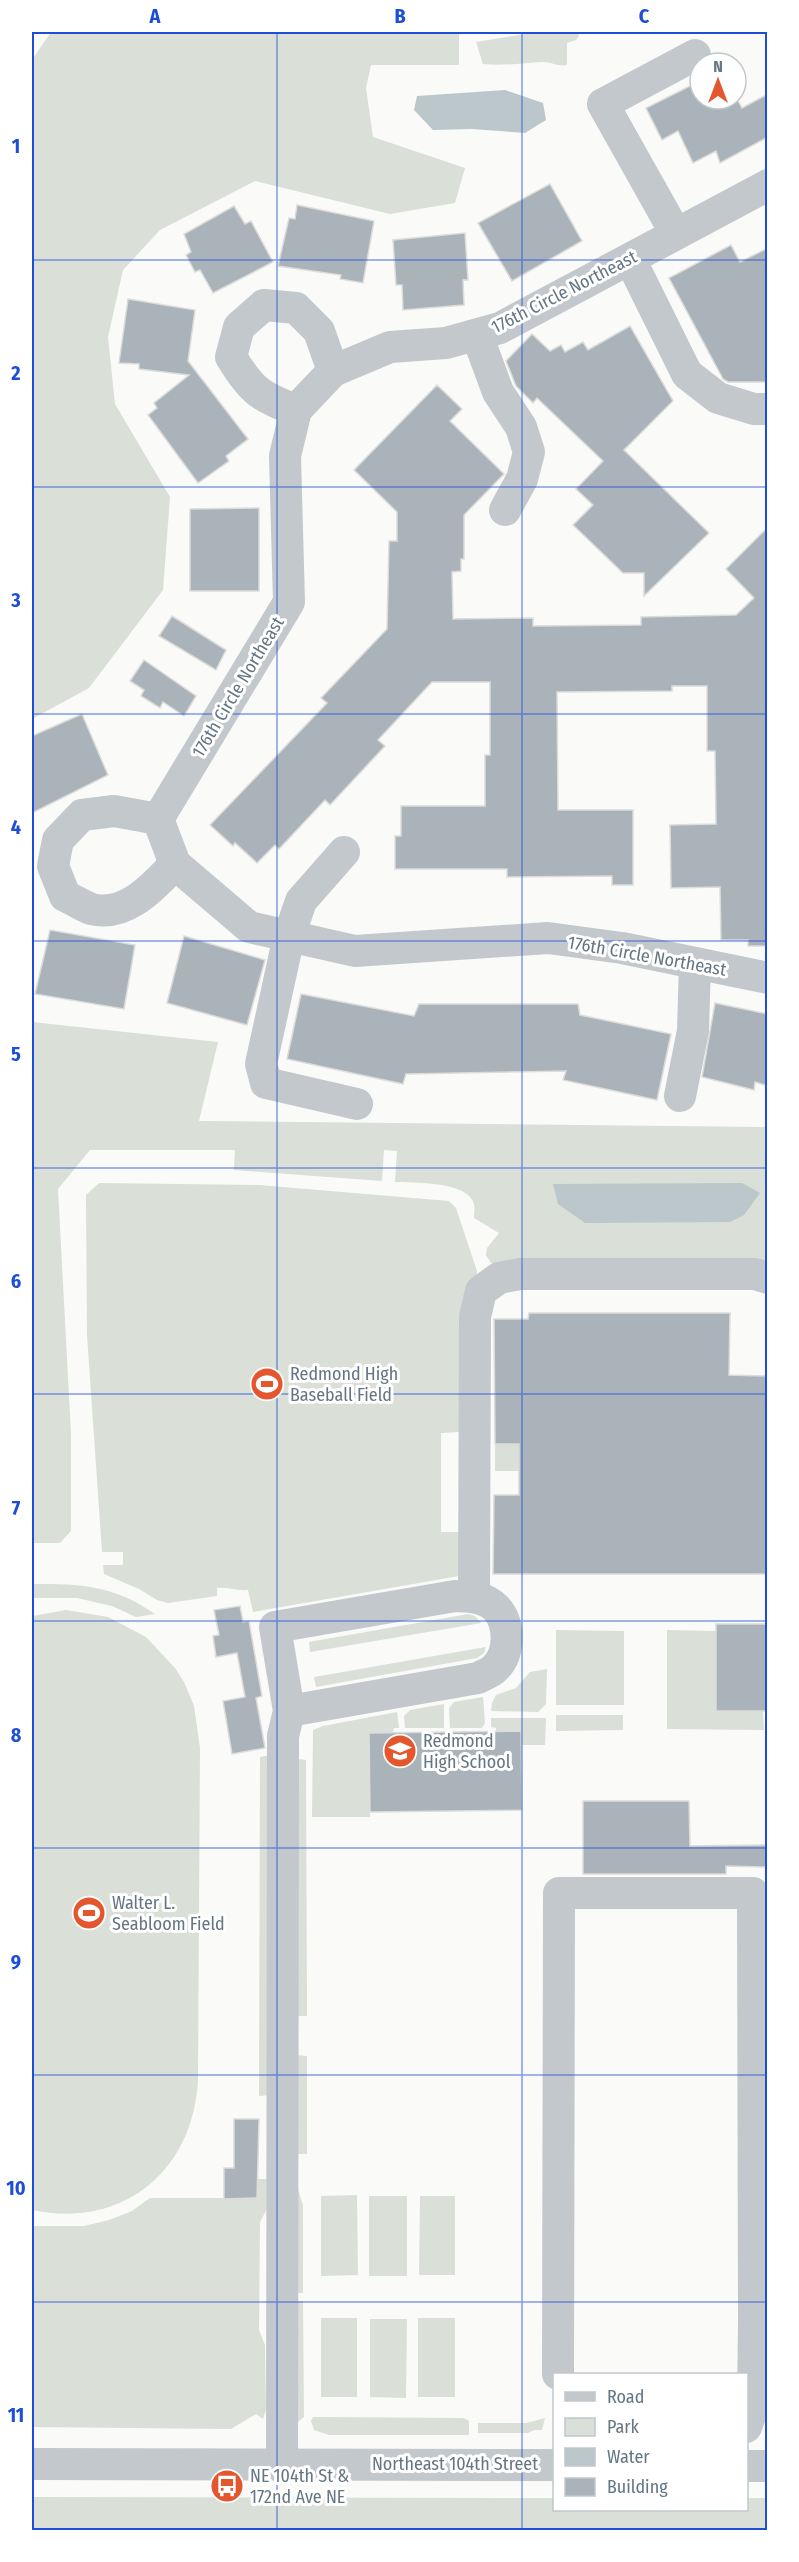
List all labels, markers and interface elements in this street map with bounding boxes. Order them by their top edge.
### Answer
text: A [149,4,162,28]
text: B [394,4,406,28]
text: C [639,4,650,28]
north arrow [688,51,748,111]
text: N [713,57,723,76]
text: 1 [12,134,20,158]
street label: 176th Circle Northeast [488,246,641,338]
text: 2 [10,361,21,385]
text: 3 [10,588,21,612]
street label: 176th Circle Northeast [187,612,289,761]
text: 4 [11,815,21,839]
street label: 176th Circle Northeast [566,931,728,981]
text: 5 [11,1042,21,1066]
text: 6 [11,1269,21,1293]
place label: Redmond High Baseball Field [290,1363,398,1406]
sports icon: Redmond High Baseball Field [249,1366,285,1402]
text: 7 [12,1496,21,1520]
text: 8 [11,1723,22,1747]
place label: Redmond High School [423,1730,511,1773]
school or university icon: Redmond High School [382,1733,418,1769]
place label: Walter L. Seabloom Field [112,1892,225,1935]
sports icon: Walter L. Seabloom Field [71,1895,107,1931]
text: 9 [11,1950,21,1974]
text: 10 [6,2176,26,2200]
legend [553,2373,748,2511]
text: Road [607,2386,644,2408]
text: 11 [8,2403,24,2427]
text: Park [607,2416,640,2438]
text: Water [607,2446,650,2468]
street label: Northeast 104th Street [372,2453,538,2475]
place label: NE 104th St & 172nd Ave NE [250,2465,349,2508]
bus stop icon: NE 104th St & 172nd Ave NE [209,2468,245,2504]
text: Building [607,2476,668,2498]

